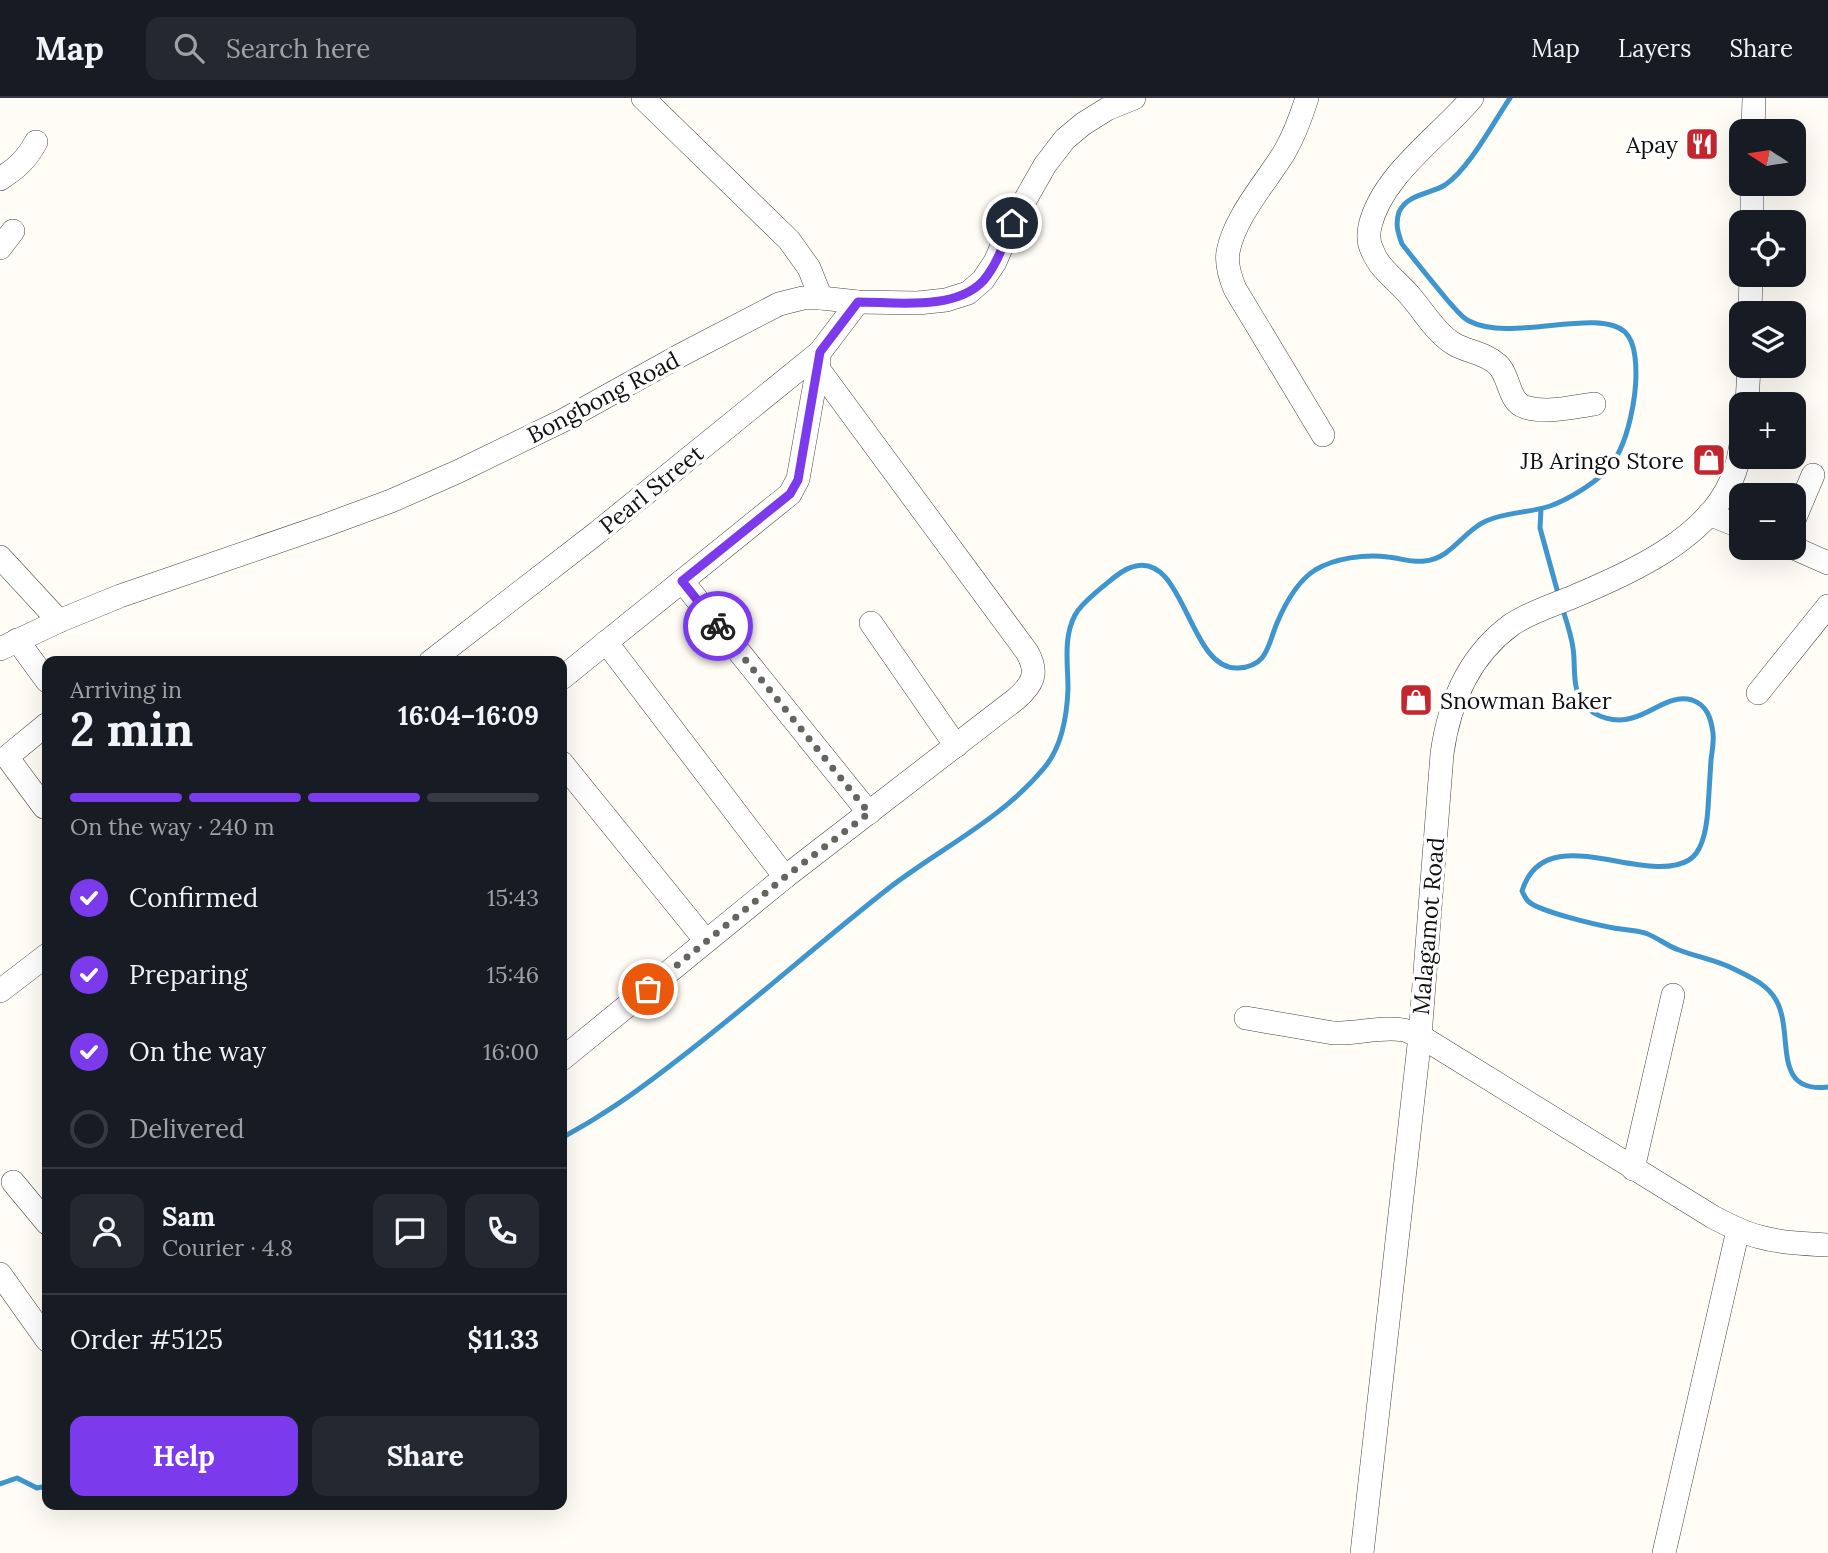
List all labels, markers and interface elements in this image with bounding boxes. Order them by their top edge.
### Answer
search box [146,17,636,80]
text: Map [35,27,104,69]
icon: search [170,29,208,67]
text: Search here [226,32,370,65]
text: Map [1531,33,1580,64]
text: Layers [1618,33,1691,64]
text: Share [1729,33,1793,64]
north arrow [1729,119,1806,196]
map controls [1729,119,1806,560]
restaurant icon: Apay [1683,125,1721,163]
place label: Apay [1625,130,1679,159]
pin [982,193,1042,253]
icon: home [993,204,1031,242]
button: locate [1729,210,1806,287]
button: layers [1729,301,1806,378]
street label: Bongbong Road [522,345,684,449]
button: + [1729,392,1806,469]
street label: Pearl Street [593,438,709,540]
shop icon: JB Aringo Store [1690,441,1728,479]
place label: JB Aringo Store [1520,446,1684,475]
button: − [1729,483,1806,560]
courier [683,591,753,661]
icon: bike [699,607,737,645]
text: Arriving in [70,675,182,704]
shop icon: Snowman Baker [1397,681,1435,719]
place label: Snowman Baker [1440,686,1612,715]
text: 16:04–16:09 [398,699,539,732]
text: 2 min [70,700,193,759]
text: On the way · 240 m [70,812,275,841]
street label: Malagamot Road [1406,836,1450,1016]
icon: check [70,879,108,917]
text: Confirmed [129,881,258,914]
text: 15:43 [487,883,539,912]
icon: check [70,956,108,994]
text: Preparing [129,958,248,991]
pin [618,959,678,1019]
text: 15:46 [487,960,539,989]
icon: bag [629,970,667,1008]
icon: check [70,1033,108,1071]
text: On the way [129,1035,266,1068]
text: 16:00 [483,1037,539,1066]
text: Delivered [129,1112,245,1145]
button: person [70,1194,144,1268]
button: chat [373,1194,447,1268]
button: phone [465,1194,539,1268]
text: Sam [162,1200,215,1233]
text: Courier · 4.8 [162,1233,293,1262]
text: Order #5125 [70,1323,223,1356]
text: $11.33 [467,1323,539,1356]
button: Help [70,1416,298,1496]
button: Share [312,1416,539,1496]

